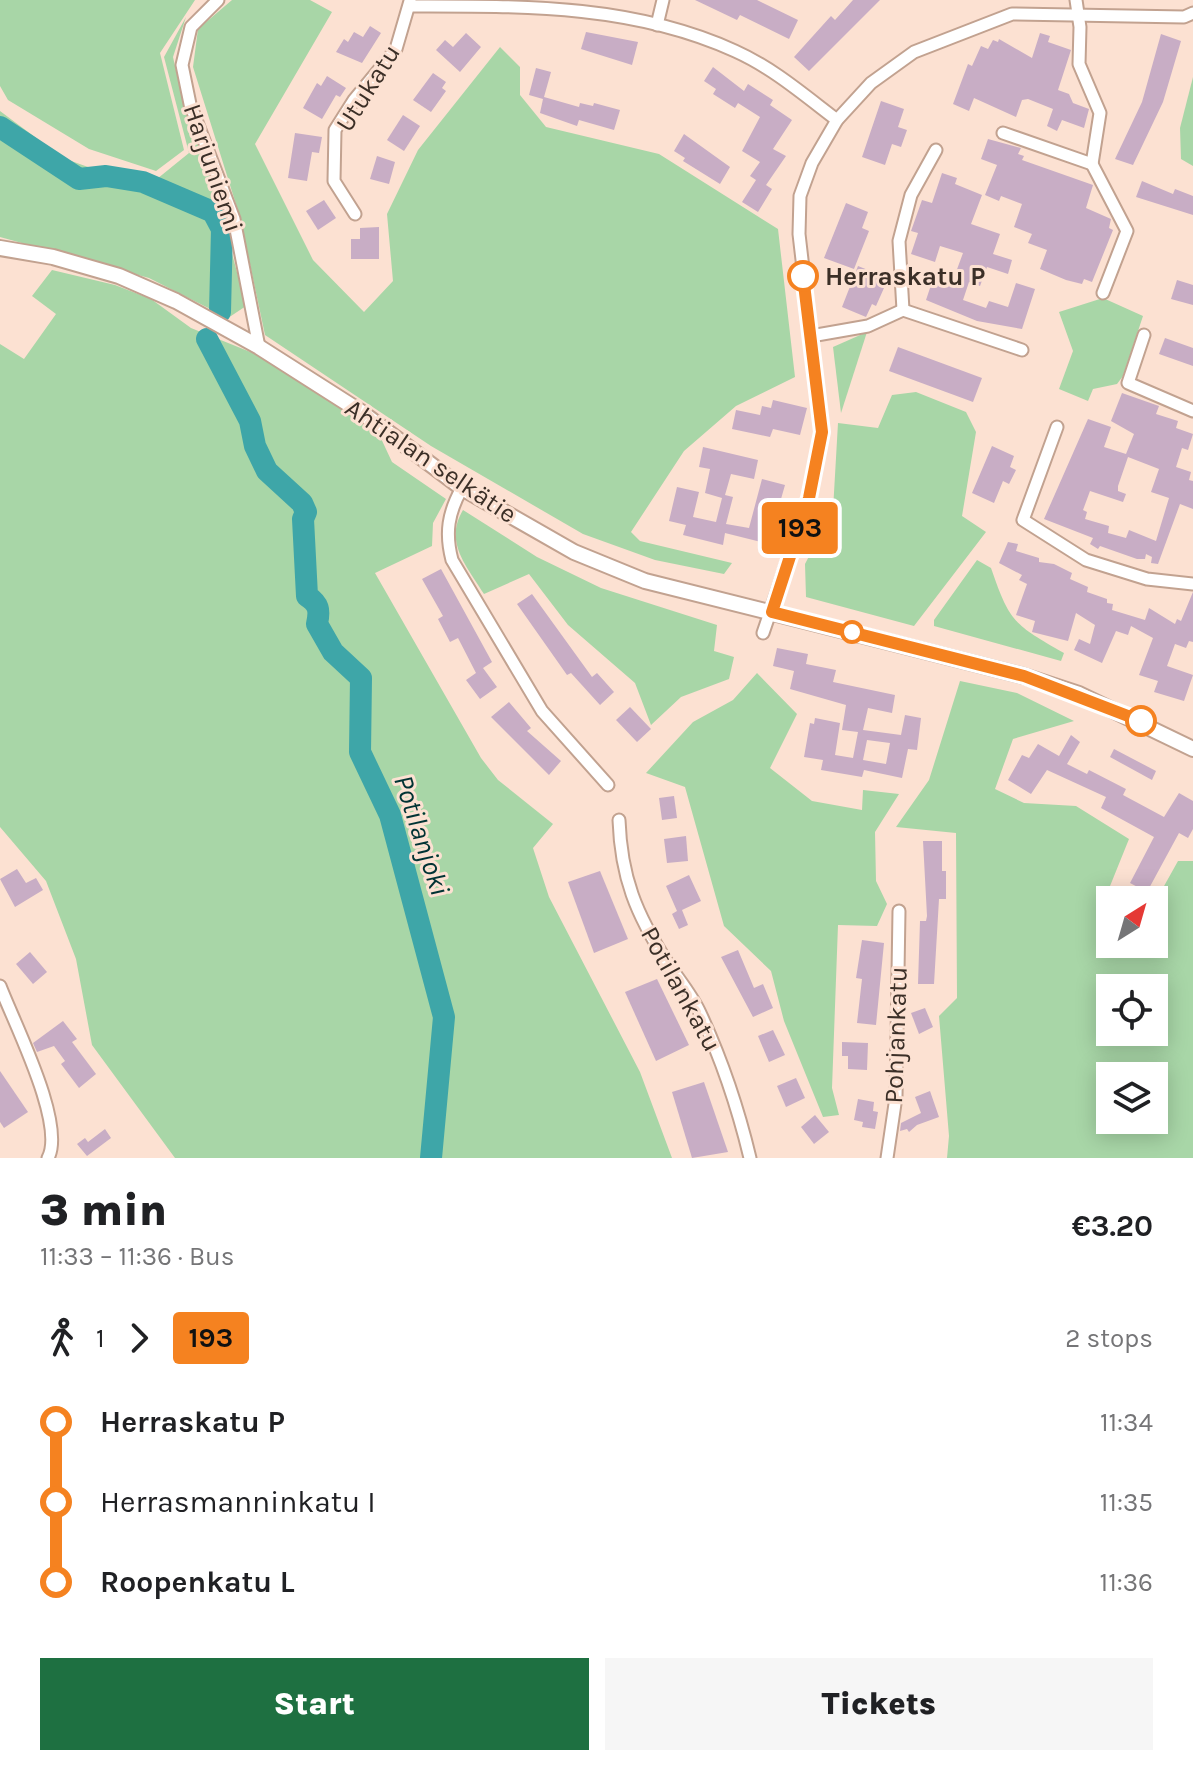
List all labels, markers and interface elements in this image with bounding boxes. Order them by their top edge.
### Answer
street label: Utukatu [329,39,407,137]
street label: Harjuniemi [177,100,249,236]
marker: Herraskatu P [788,261,818,291]
place label: Herraskatu P [825,261,985,292]
street label: Ahtialan selkätie [339,392,523,530]
line badge: 193 [754,502,846,554]
text: 193 [778,511,822,544]
unlabelled marker [841,621,863,643]
unlabelled marker [1126,706,1156,736]
water label: Potilanjoki [387,771,457,899]
north arrow [1096,886,1168,958]
map controls [1096,886,1168,1134]
street label: Potilankatu [634,921,728,1057]
street label: Pohjankatu [878,966,914,1104]
button: locate [1096,974,1168,1046]
button: layers [1096,1062,1168,1134]
text: 3 min [40,1185,167,1236]
text: €3.20 [1072,1208,1153,1244]
text: 11:33 – 11:36 · Bus [40,1241,235,1272]
icon: walk [40,1316,84,1360]
icon: forward [117,1316,161,1360]
text: 193 [189,1321,233,1354]
text: 1 [96,1323,105,1354]
text: 2 stops [1065,1323,1153,1354]
text: Herraskatu P [100,1404,285,1440]
text: 11:34 [1100,1407,1153,1438]
text: Herrasmanninkatu I [100,1484,376,1520]
text: 11:35 [1100,1487,1153,1518]
text: Roopenkatu L [100,1564,295,1600]
text: 11:36 [1100,1567,1153,1598]
button: Start [40,1658,589,1750]
button: Tickets [605,1658,1153,1750]

